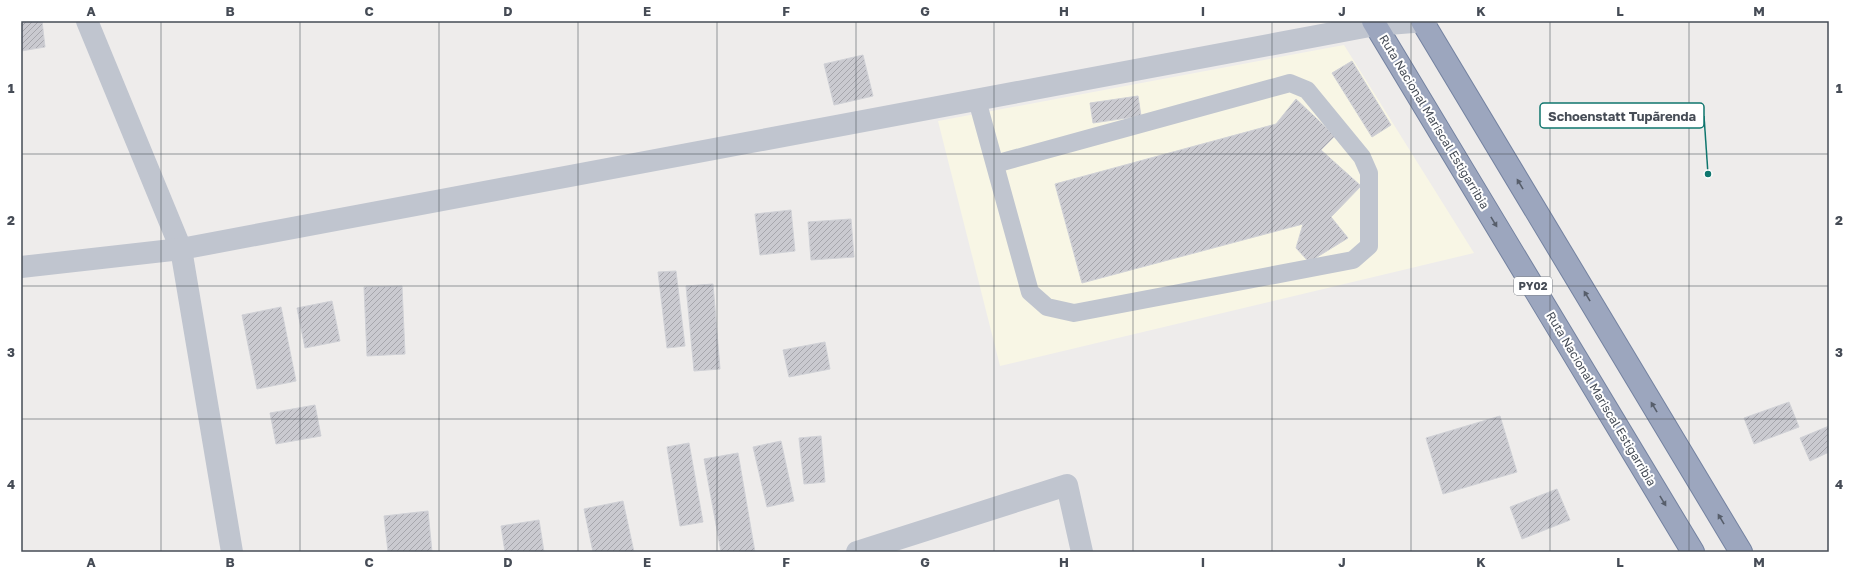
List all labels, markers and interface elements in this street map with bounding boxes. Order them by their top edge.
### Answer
text: A [86,3,96,19]
text: B [225,3,235,19]
text: C [364,3,374,19]
text: D [503,3,513,19]
text: E [643,3,651,19]
text: F [782,3,790,19]
text: G [920,3,930,19]
text: H [1059,3,1069,19]
text: I [1201,3,1205,19]
text: J [1338,3,1346,19]
text: K [1476,3,1486,19]
text: L [1616,3,1624,19]
text: M [1753,3,1765,19]
street label: Ruta Nacional Mariscal Estigarribia [1376,32,1493,212]
text: 1 [8,80,15,96]
text: 1 [1836,80,1843,96]
callout: Schoenstatt Tupãrenda [1540,103,1704,128]
text: Schoenstatt Tupãrenda [1548,108,1696,124]
one-way arrow [1517,178,1524,190]
text: 2 [7,212,15,228]
text: 2 [1835,212,1843,228]
one-way arrow [1490,217,1498,227]
road number: PY02 [1514,277,1552,295]
one-way arrow [1584,290,1591,302]
street label: Ruta Nacional Mariscal Estigarribia [1543,309,1660,489]
text: 3 [7,344,15,360]
text: 3 [1835,344,1843,360]
one-way arrow [1651,401,1658,413]
text: 4 [7,476,15,492]
text: 4 [1835,476,1843,492]
one-way arrow [1659,495,1666,507]
one-way arrow [1718,513,1725,525]
text: A [86,554,96,570]
text: B [225,554,235,570]
text: C [364,554,374,570]
text: D [503,554,513,570]
text: E [643,554,651,570]
text: F [782,554,790,570]
text: G [920,554,930,570]
text: H [1059,554,1069,570]
text: I [1201,554,1205,570]
text: J [1338,554,1346,570]
text: K [1476,554,1486,570]
text: L [1616,554,1624,570]
text: M [1753,554,1765,570]

